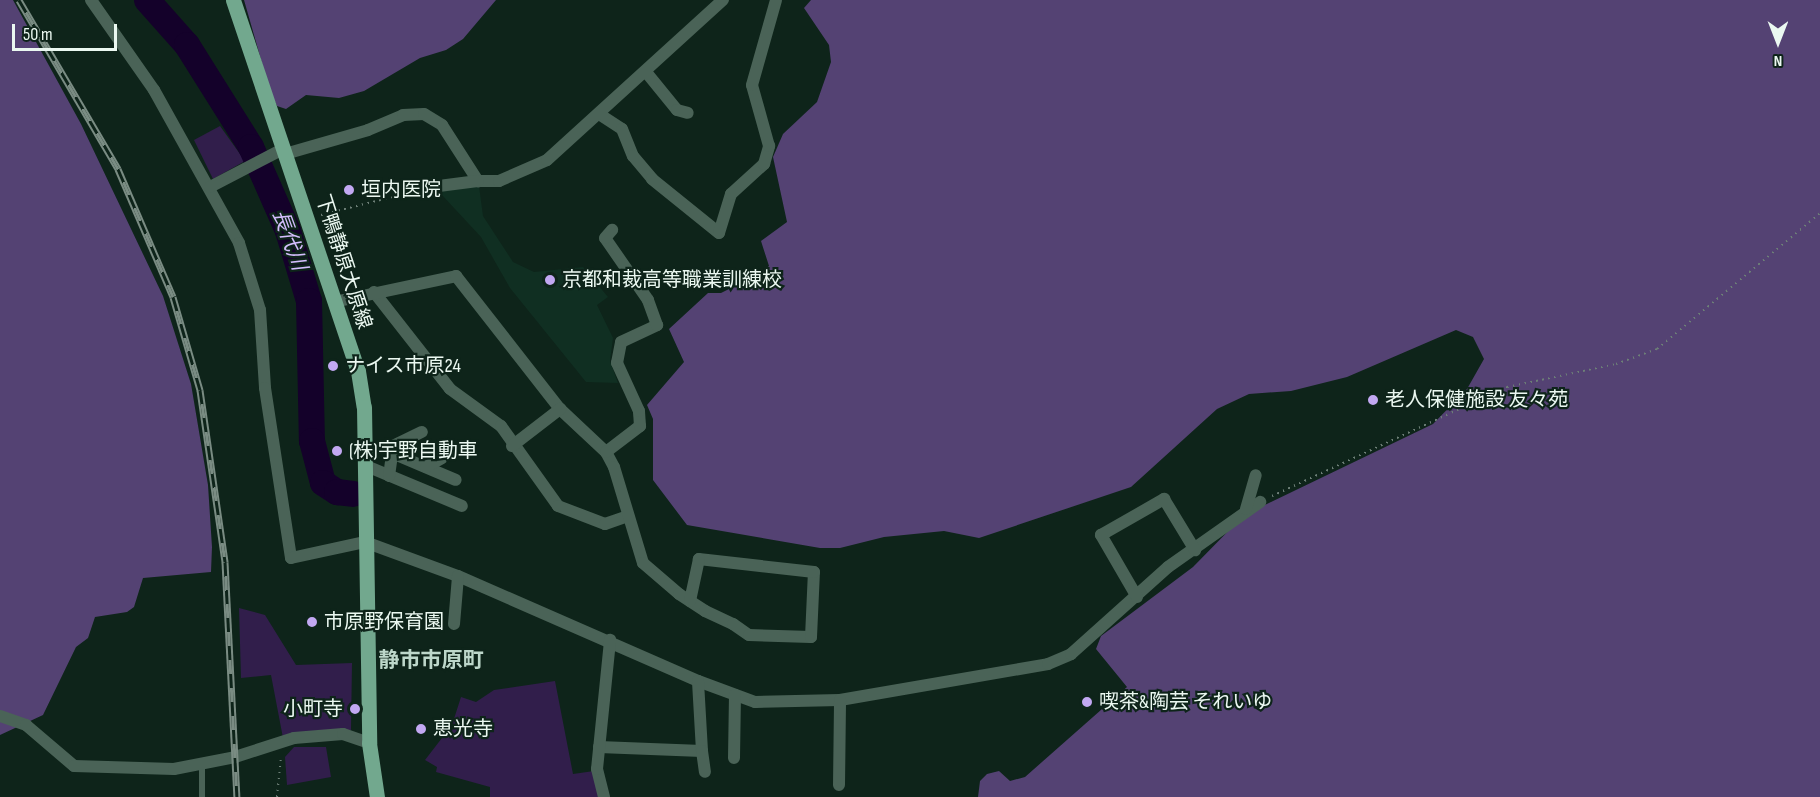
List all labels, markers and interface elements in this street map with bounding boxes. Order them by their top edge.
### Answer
scale bar [15,12,120,50]
north arrow [1748,12,1808,72]
text: 50 m [23,24,53,45]
text: N [1774,51,1782,70]
place label: 垣内医院 [361,178,441,202]
marker: 垣内医院 [342,183,356,197]
street label: 下鴨静原大原線 [310,192,376,332]
water label: 長代川 [266,206,312,274]
place label: 京都和裁高等職業訓練校 [562,268,782,292]
marker: 京都和裁高等職業訓練校 [543,273,557,287]
place label: ナイス市原24 [345,354,461,378]
marker: ナイス市原24 [326,359,340,373]
place label: 老人保健施設 友々苑 [1385,388,1568,412]
marker: 老人保健施設 友々苑 [1366,393,1380,407]
place label: (株)宇野自動車 [349,439,478,463]
marker: (株)宇野自動車 [330,444,344,458]
place label: 市原野保育園 [324,610,444,634]
marker: 市原野保育園 [305,615,319,629]
district label: 静市市原町 [379,648,483,674]
place label: 喫茶&陶芸 それいゆ [1099,690,1272,714]
marker: 喫茶&陶芸 それいゆ [1080,695,1094,709]
place label: 小町寺 [283,697,343,721]
marker: 小町寺 [348,702,362,716]
place label: 恵光寺 [433,717,493,741]
marker: 恵光寺 [414,722,428,736]

